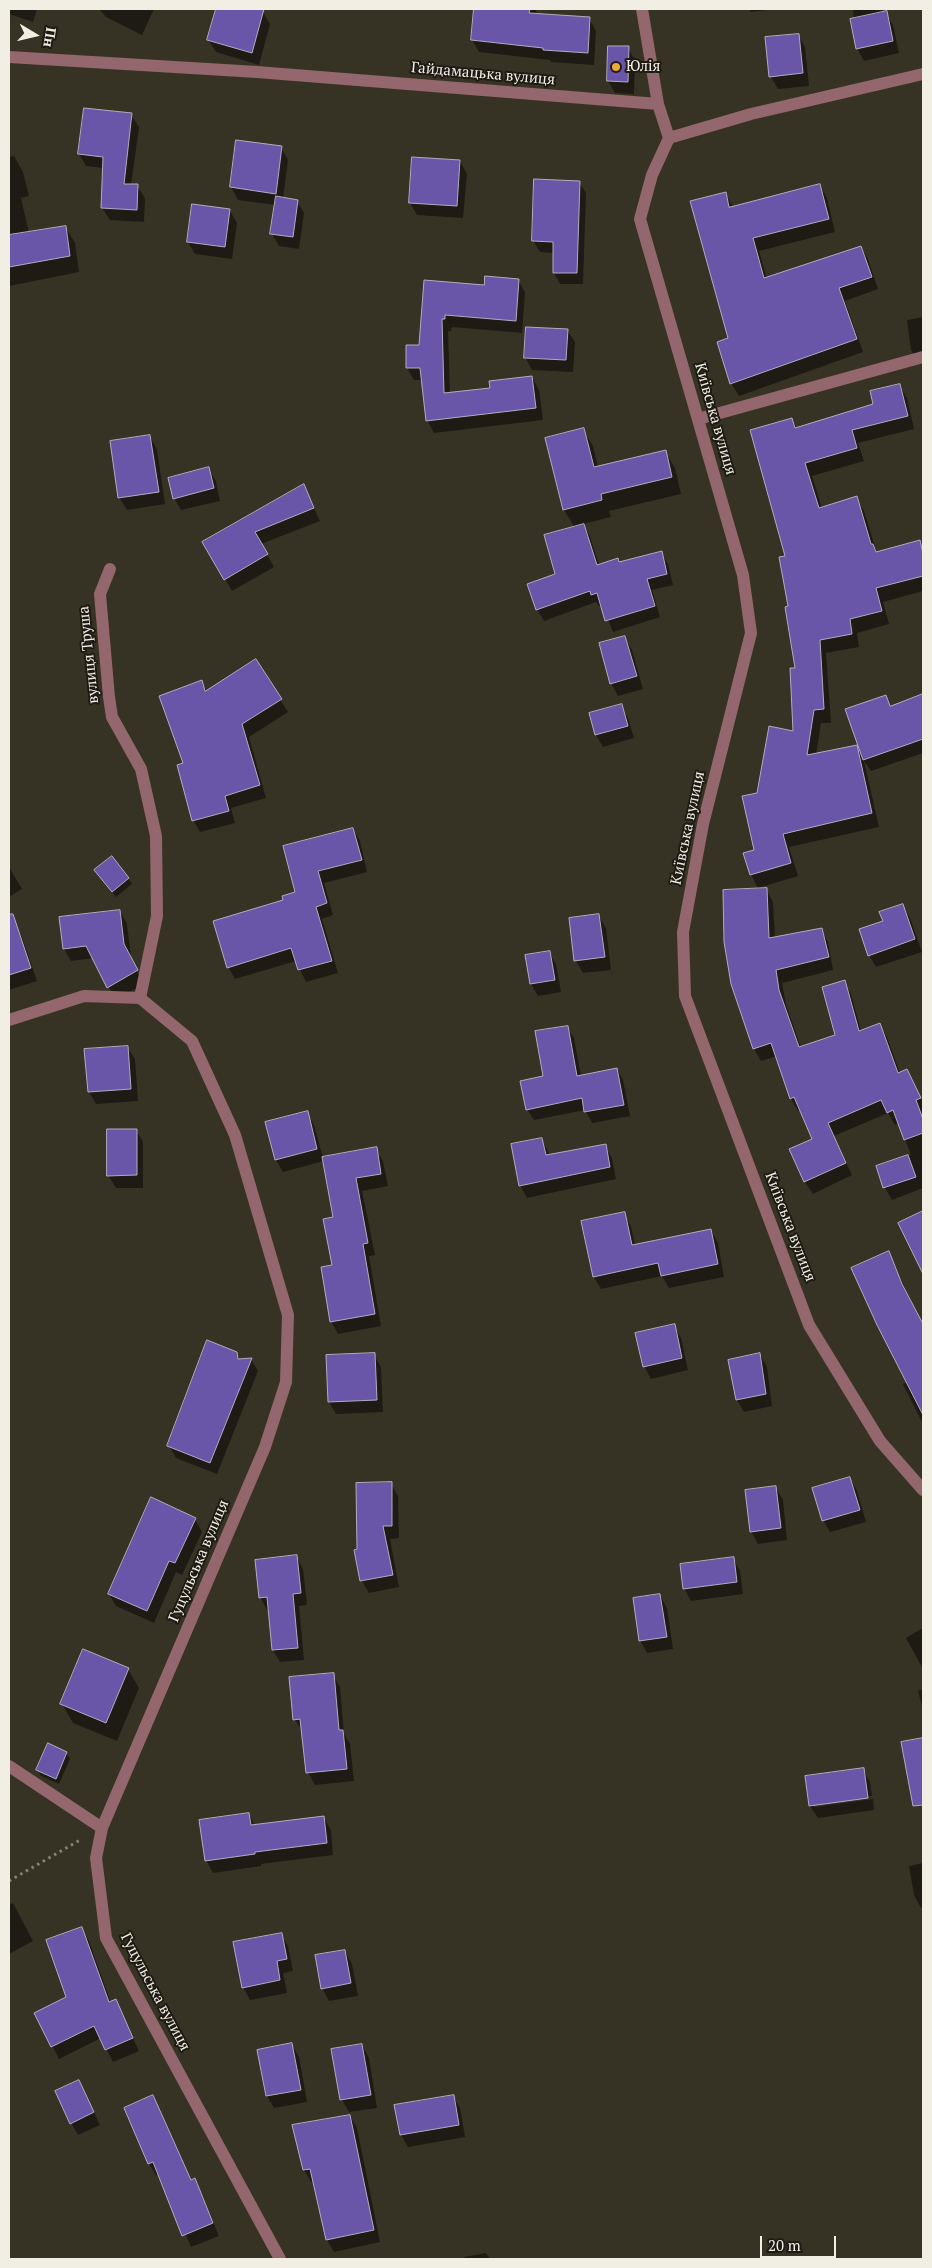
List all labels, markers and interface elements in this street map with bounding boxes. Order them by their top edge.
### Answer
north arrow [10,10,60,60]
text: Пн [39,26,61,49]
place label: Юлія [626,58,661,76]
street label: Гайдамацька вулиця [410,59,556,89]
marker: Юлія [610,61,622,73]
street label: Київська вулиця [690,361,740,477]
street label: вулиця Труша [75,605,103,705]
street label: Київська вулиця [667,770,709,886]
street label: Київська вулиця [761,1170,819,1284]
street label: Гуцульська вулиця [165,1497,233,1625]
street label: Гуцульська вулиця [116,1930,194,2054]
scale bar [762,2226,838,2258]
text: 20 m [768,2235,801,2255]

